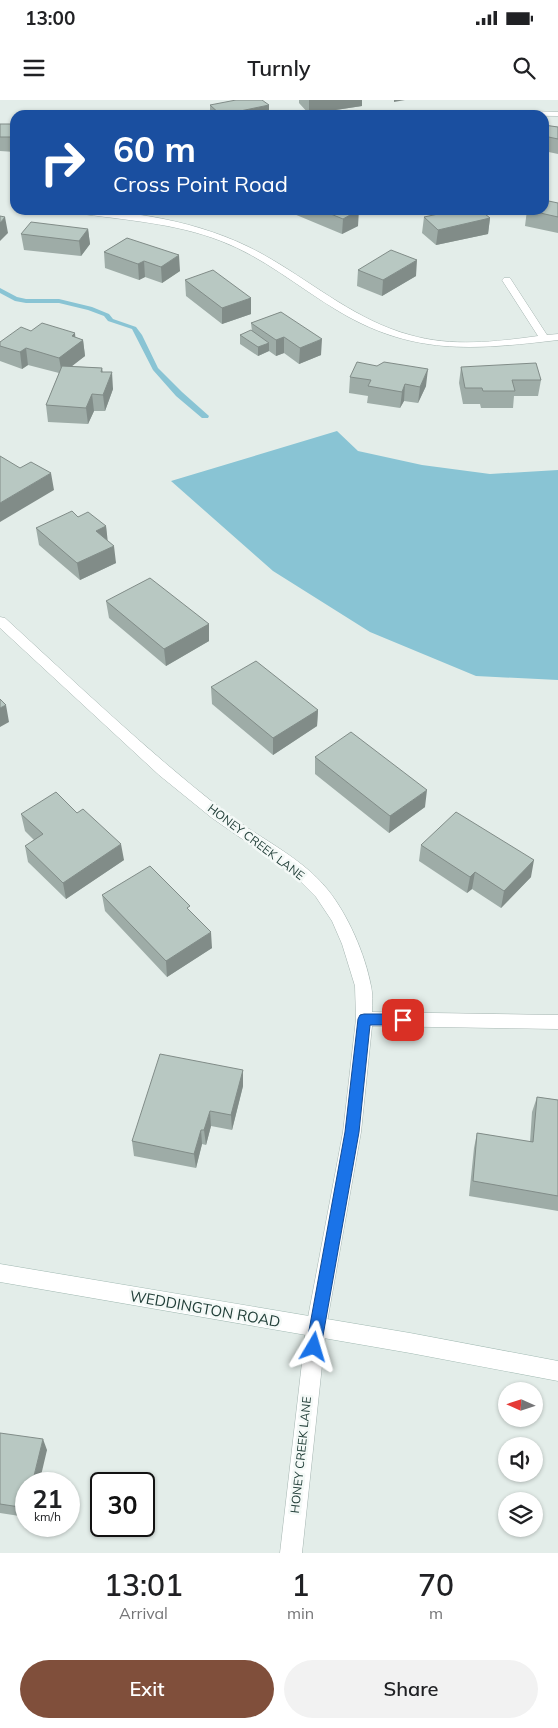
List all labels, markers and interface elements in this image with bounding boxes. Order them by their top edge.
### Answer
text: 13:00 [25,6,75,30]
icon: menu [20,54,48,82]
text: Turnly [247,54,311,82]
icon: search [510,54,538,82]
text: 60 m [113,127,196,171]
icon: right [30,130,95,195]
text: Cross Point Road [113,170,288,198]
street label: HONEY CREEK LANE [205,800,308,883]
pin [382,999,424,1041]
icon: arrive [389,1006,417,1034]
street label: WEDDINGTON ROAD [128,1286,282,1331]
position arrow [287,1320,339,1372]
north arrow [498,1382,542,1428]
map controls [498,1382,543,1537]
street label: HONEY CREEK LANE [287,1396,314,1514]
button: sound [498,1437,543,1482]
speed limit sign: 30 [90,1472,155,1537]
text: 21 [32,1483,63,1514]
button: layers [498,1492,543,1537]
text: km/h [34,1509,61,1524]
text: 13:01 [104,1566,183,1604]
text: 1 [292,1566,310,1604]
text: 70 [418,1566,454,1604]
text: Arrival [119,1603,168,1623]
text: min [287,1603,314,1623]
text: m [429,1603,443,1623]
button: Exit [20,1660,274,1718]
button: Share [284,1660,538,1718]

